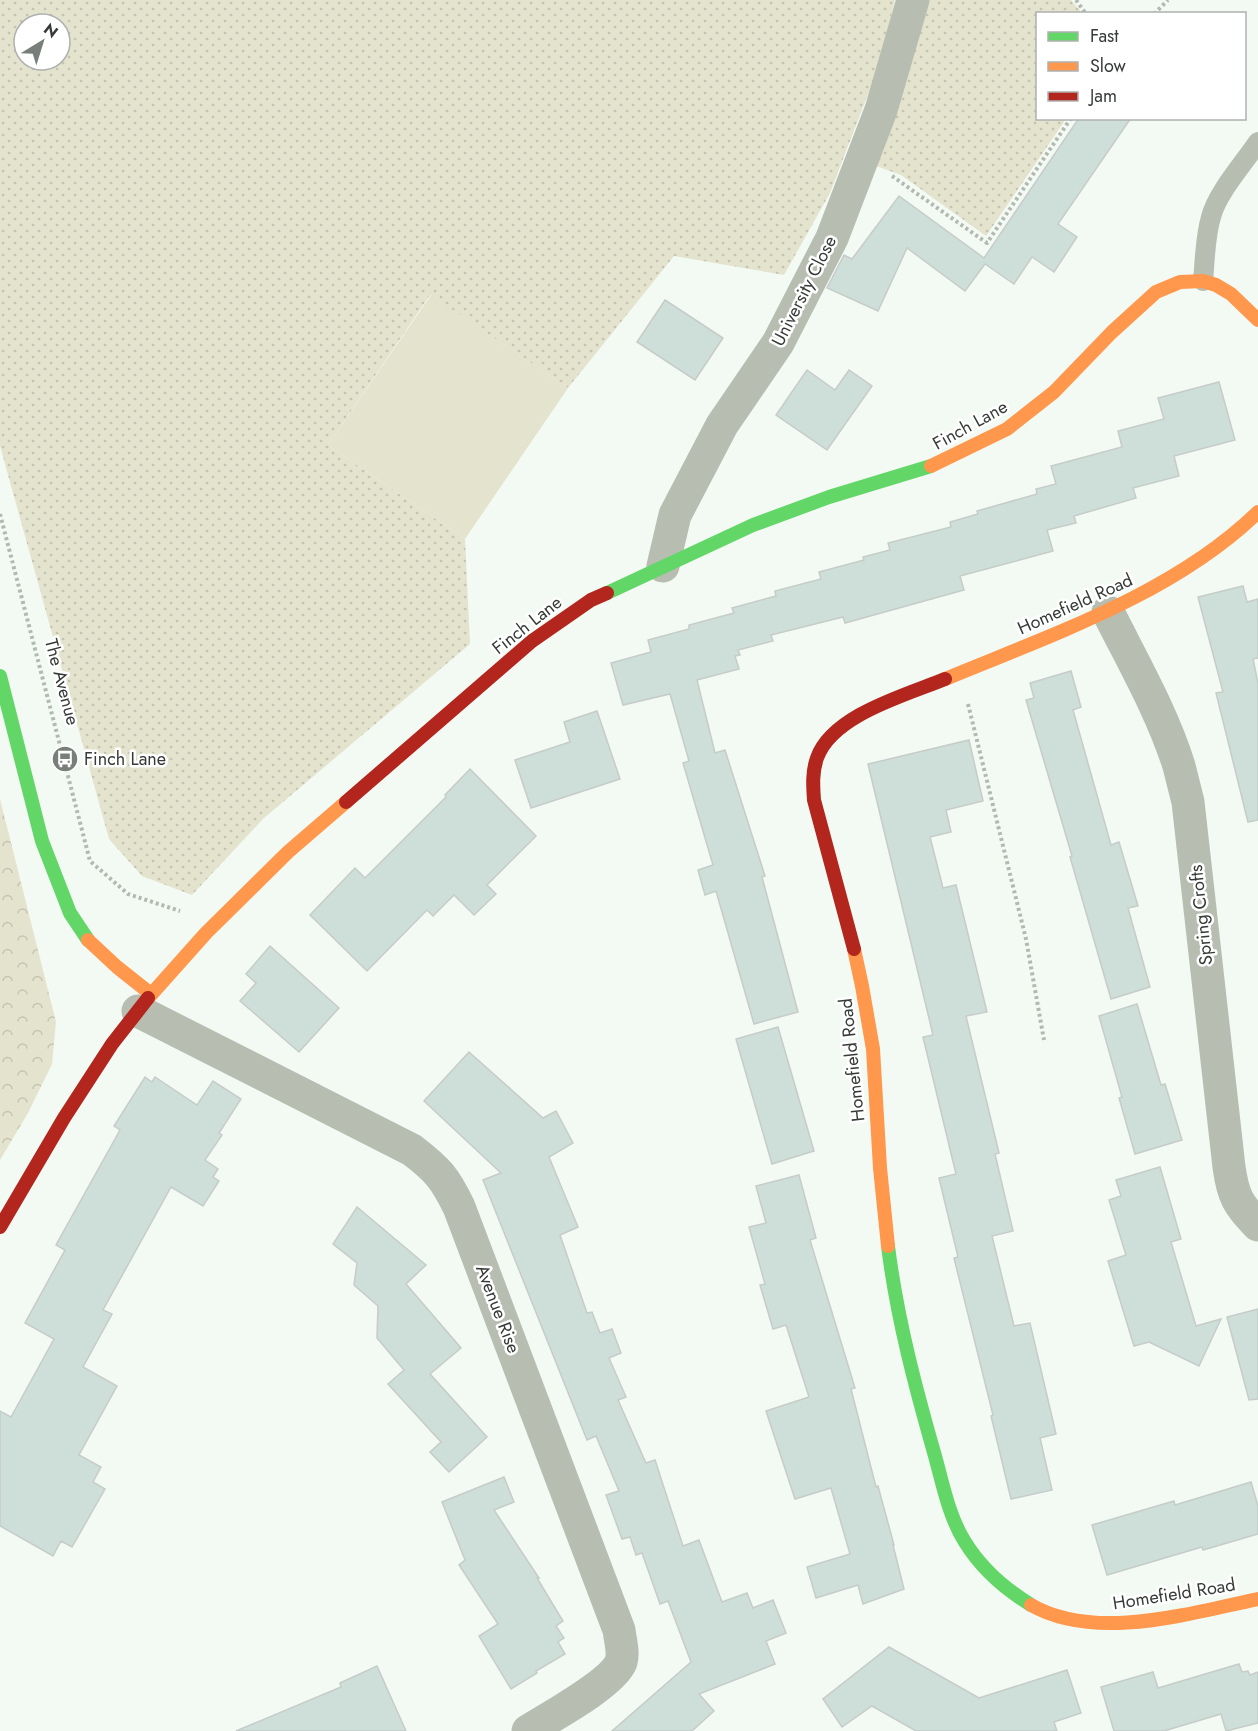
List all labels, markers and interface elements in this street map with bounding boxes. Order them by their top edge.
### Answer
north arrow [12,12,72,72]
legend [1036,12,1246,120]
text: N [39,18,63,44]
text: Fast [1090,23,1119,49]
text: Slow [1090,53,1127,79]
text: Jam [1088,83,1117,109]
street label: University Close [765,231,843,351]
street label: Finch Lane [928,394,1012,456]
street label: Homefield Road [1013,567,1137,641]
street label: Finch Lane [487,589,567,661]
street label: The Avenue [38,636,86,728]
bus stop icon: Finch Lane [50,744,80,774]
place label: Finch Lane [84,746,166,772]
street label: Spring Crofts [1183,863,1219,967]
street label: Homefield Road [833,997,871,1123]
street label: Avenue Rise [469,1261,527,1357]
street label: Homefield Road [1111,1571,1237,1617]

